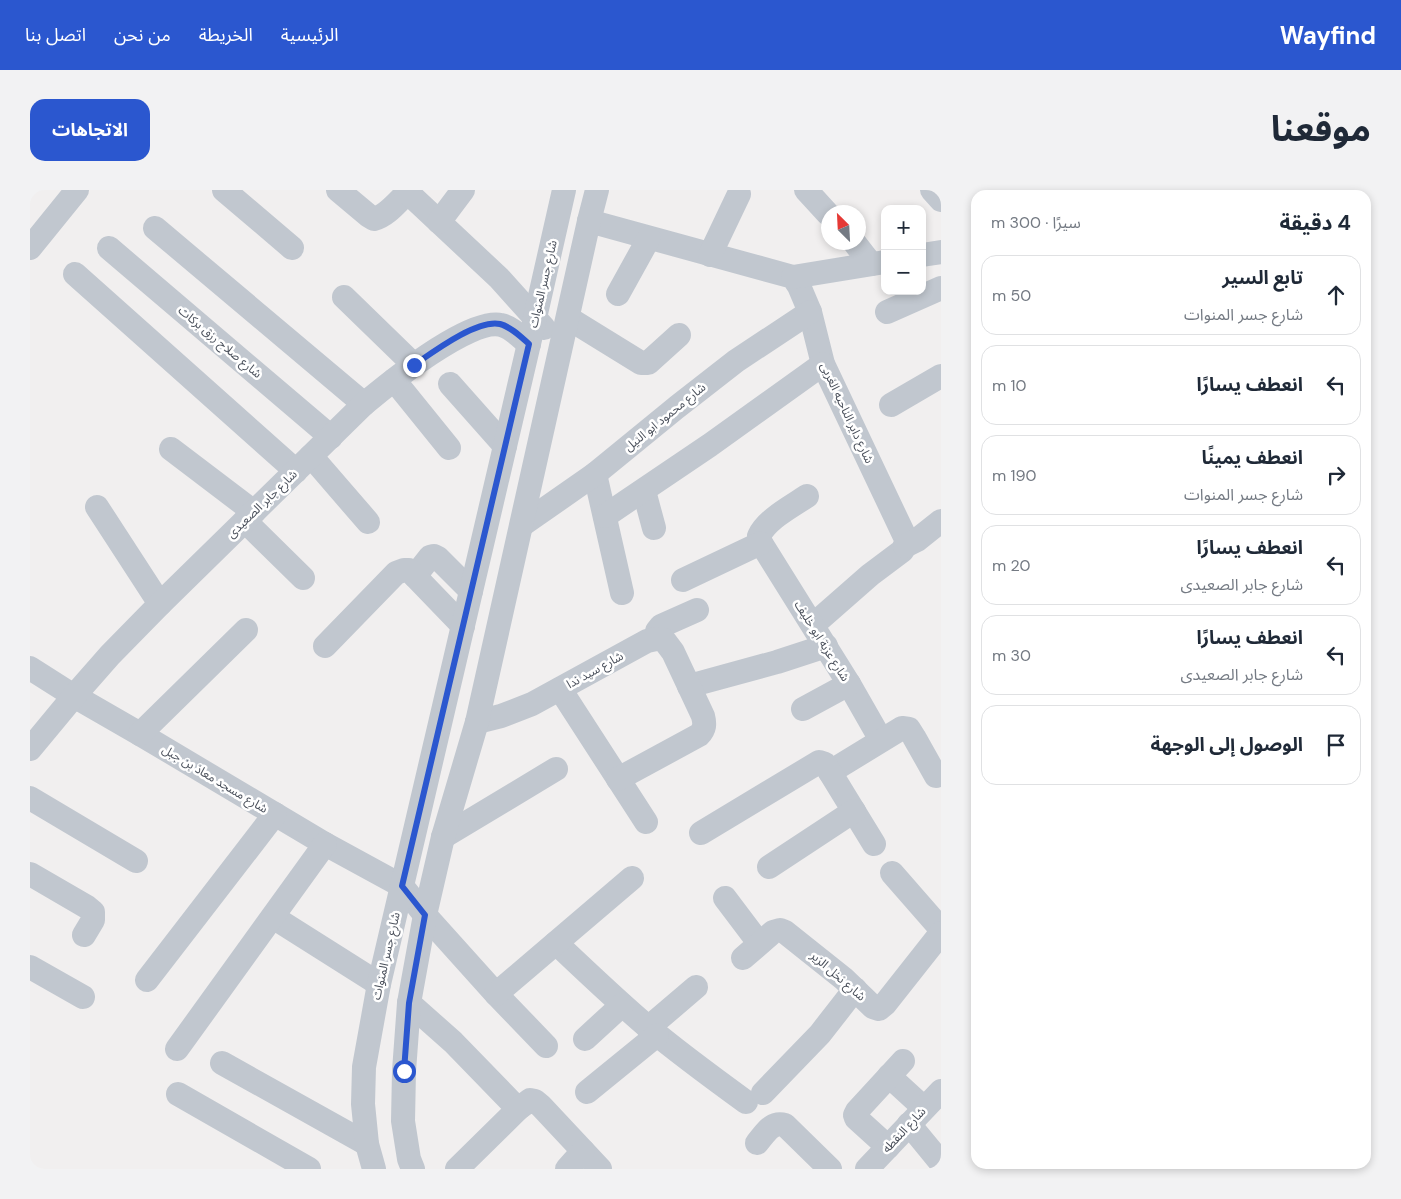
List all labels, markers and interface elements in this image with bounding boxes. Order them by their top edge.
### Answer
text: Wayfind [1280,20,1376,51]
text: اتصل بنا [25,23,86,47]
text: من نحن [114,23,171,47]
text: الخريطة [199,23,253,47]
text: الرئيسية [281,23,339,47]
button: الاتجاهات [30,99,150,161]
text: موقعنا [1271,106,1371,152]
north arrow [821,205,866,250]
map controls [881,205,926,295]
button: + [881,205,926,250]
text: 4 دقيقة [1280,209,1351,237]
text: سيرًا · 300 m [991,212,1081,233]
street label: شارع جسر المنوات [525,239,562,330]
button: − [881,250,926,295]
text: تابع السير [1222,265,1303,290]
icon: ahead [1322,281,1350,309]
text: 50 m [992,285,1031,306]
street label: شارع صلاح رزق بركات [174,302,265,382]
text: شارع جسر المنوات [1184,304,1303,325]
route end [403,354,426,377]
street label: شارع داير الناحيه الغربى [816,360,877,466]
icon: left [1322,371,1350,399]
text: انعطف يسارًا [1196,372,1303,397]
text: 10 m [992,375,1026,396]
street label: شارع محمود ابو النيل [621,379,710,456]
text: انعطف يمينًا [1201,445,1303,470]
icon: right [1322,461,1350,489]
text: 190 m [992,465,1037,486]
street label: شارع جابر الصعيدى [223,466,301,542]
text: شارع جسر المنوات [1184,484,1303,505]
text: انعطف يسارًا [1196,535,1303,560]
icon: left [1322,551,1350,579]
text: 20 m [992,555,1031,576]
text: شارع جابر الصعيدى [1180,574,1303,595]
street label: شارع عزبة ابو خليف [790,598,853,685]
text: انعطف يسارًا [1196,625,1303,650]
icon: left [1322,641,1350,669]
text: 30 m [992,645,1031,666]
street label: شارع سيد ندا [564,648,627,693]
text: شارع جابر الصعيدى [1180,664,1303,685]
icon: arrive [1322,731,1350,759]
text: الوصول إلى الوجهة [1151,732,1303,757]
street label: شارع مسجد معاذ بن جبل [159,741,271,818]
street label: شارع جسر المنوات [368,911,405,1002]
street label: شارع نخل الزير [806,947,869,1005]
route start [393,1060,416,1083]
street label: شارع النقطه [879,1104,930,1157]

